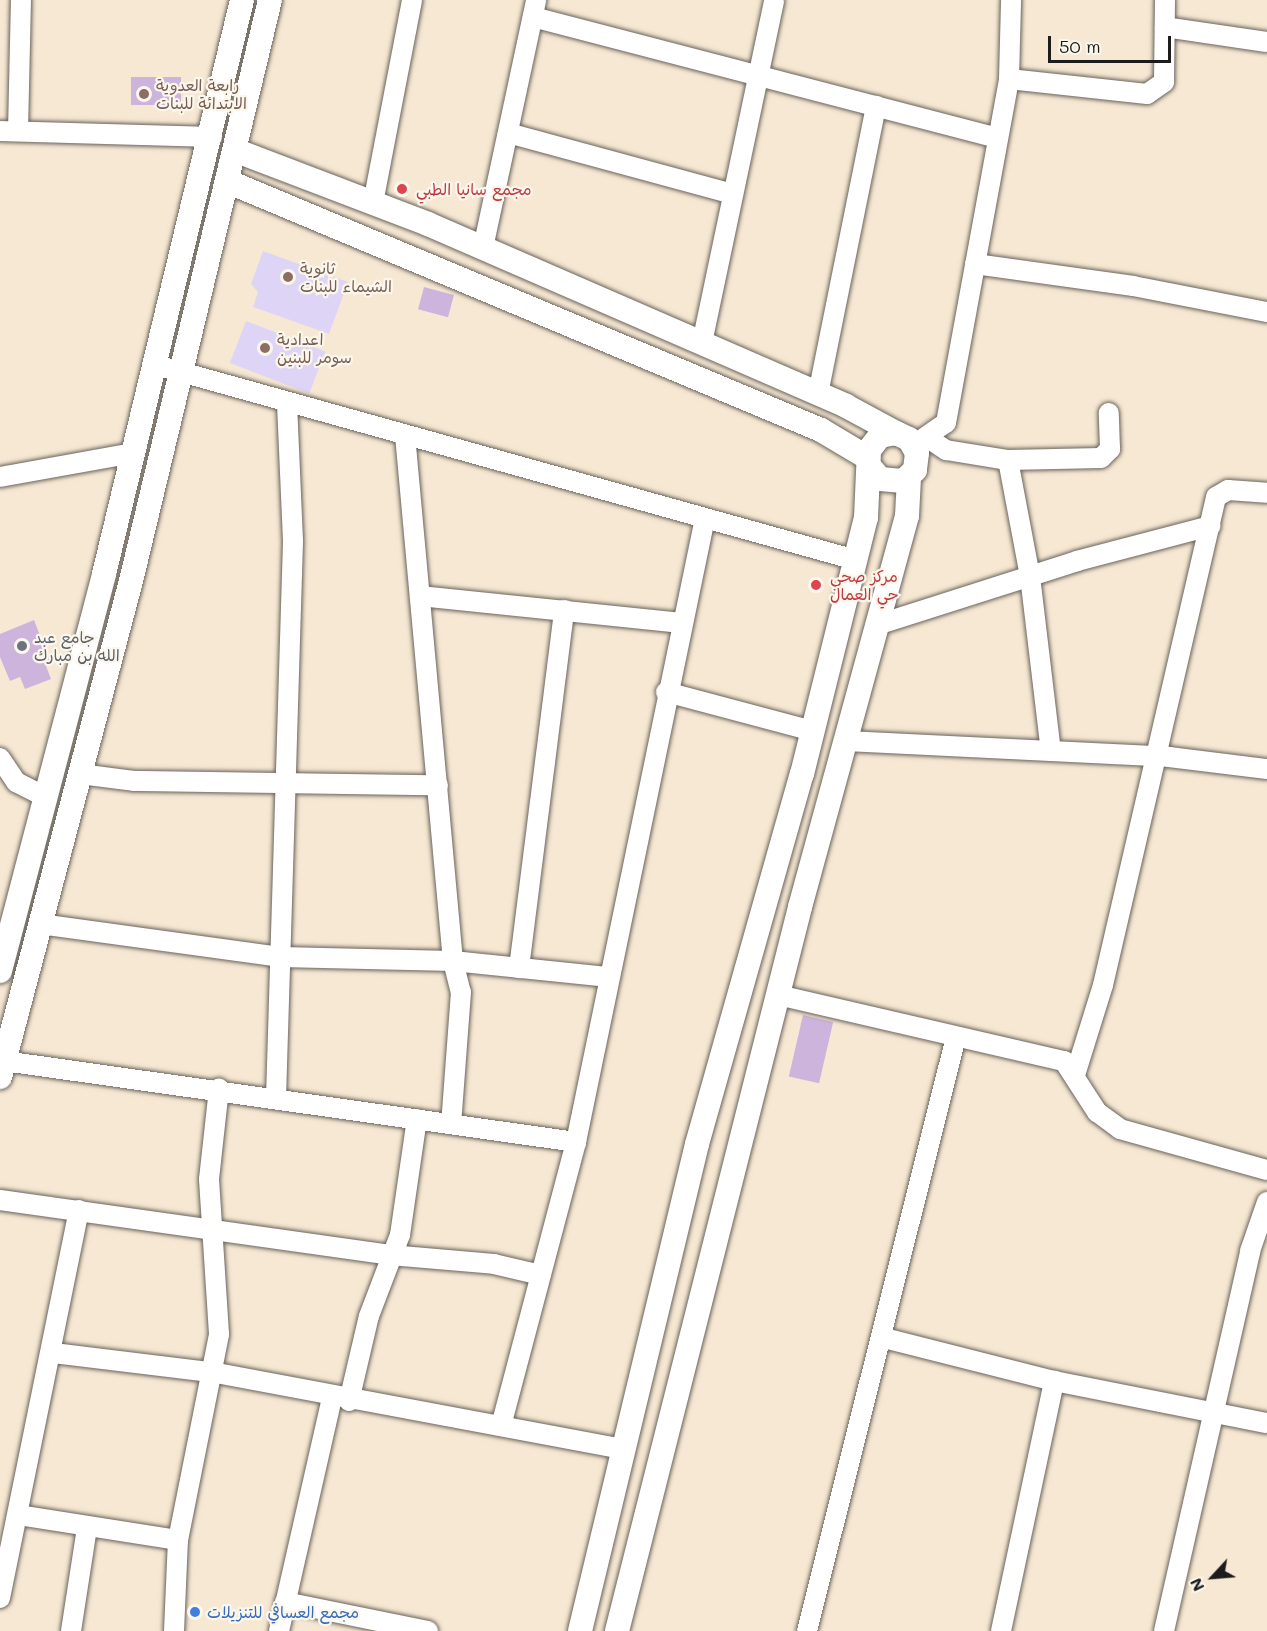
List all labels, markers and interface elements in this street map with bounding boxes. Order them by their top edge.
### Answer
scale bar [1051,24,1174,62]
text: 50 m [1059,34,1101,58]
place label: رابعة العدوية الابتدائة للبنات [156,75,247,113]
marker: رابعة العدوية الابتدائة للبنات [137,87,151,101]
place label: مجمع سانيا الطبي [416,179,531,199]
marker: مجمع سانيا الطبي [393,180,411,198]
place label: ثانوية الشيماء للبنات [300,258,392,296]
marker: ثانوية الشيماء للبنات [281,270,295,284]
place label: اعدادية سومر للبنين [277,329,352,367]
marker: اعدادية سومر للبنين [258,341,272,355]
place label: مركز صحي حي العمال [830,566,899,604]
marker: مركز صحي حي العمال [807,576,825,594]
place label: جامع عبد الله بن مبارك [34,627,120,665]
marker: جامع عبد الله بن مبارك [15,639,29,653]
north arrow [1183,1547,1243,1607]
text: N [1184,1575,1208,1595]
place label: مجمع العسافي للتنزيلات [207,1602,359,1622]
marker: مجمع العسافي للتنزيلات [188,1605,202,1619]

